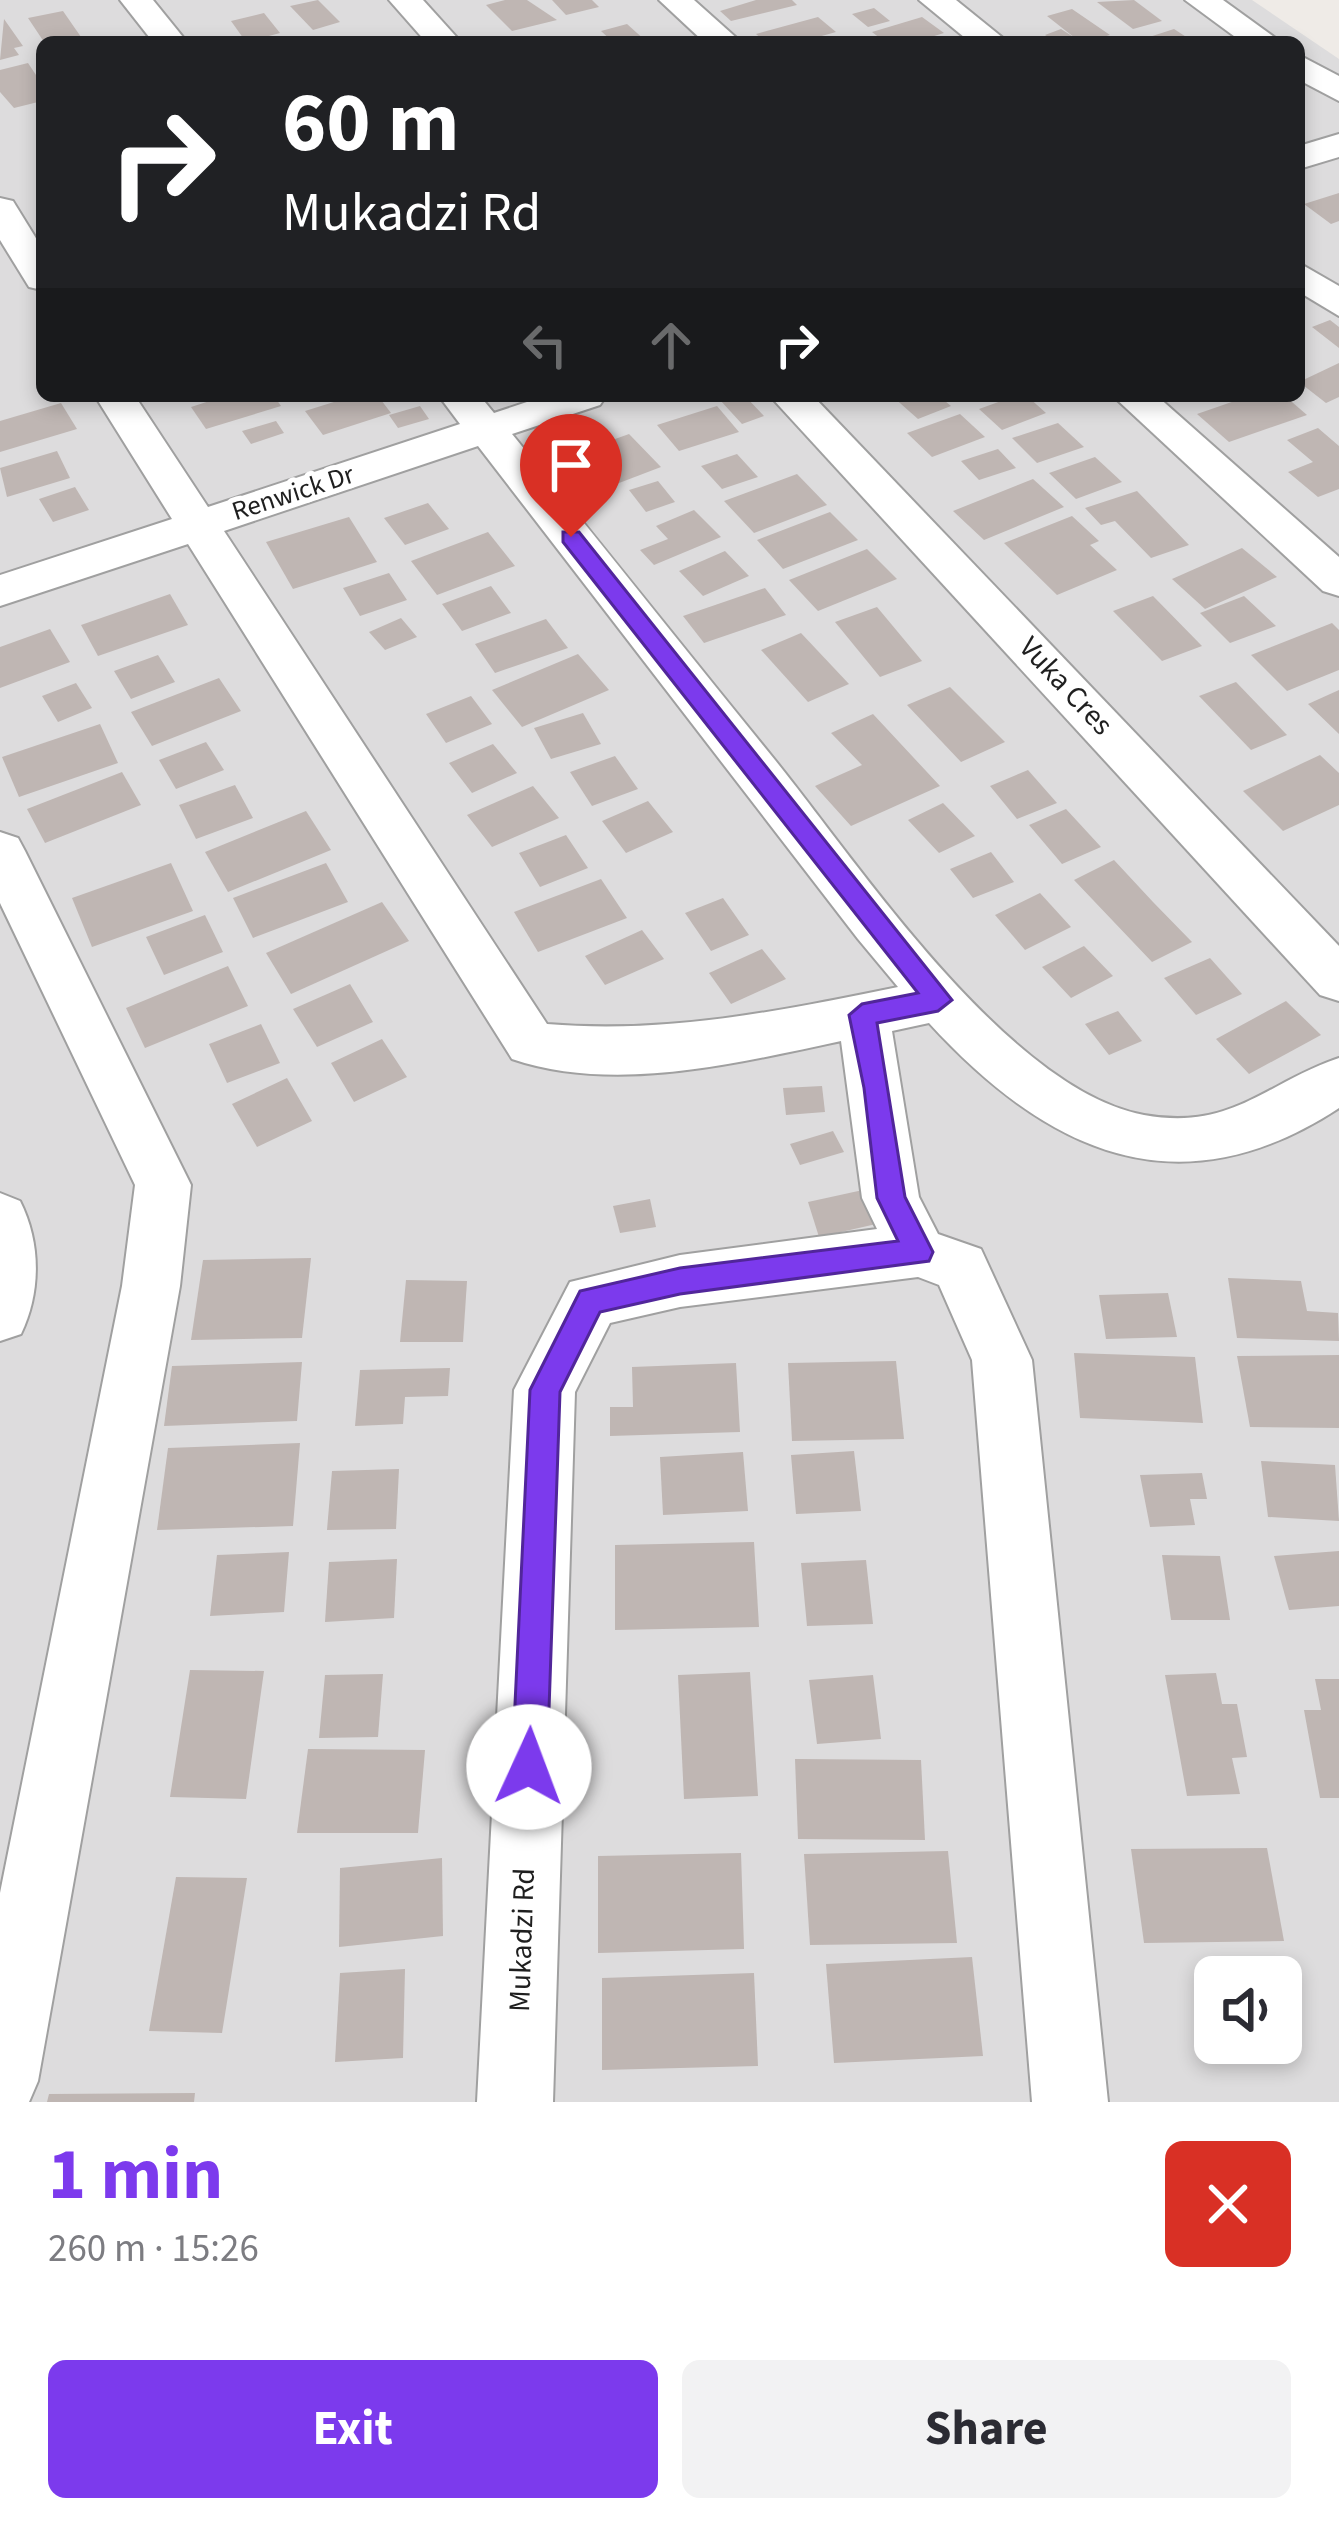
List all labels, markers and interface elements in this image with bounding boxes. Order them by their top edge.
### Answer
text: 60 m [282,64,460,184]
icon: right [84,84,240,240]
text: Mukadzi Rd [282,175,541,252]
icon: left [512,312,578,378]
icon: ahead [638,312,704,378]
icon: right [764,312,830,378]
pin [520,414,622,537]
icon: arrive [538,432,604,498]
street label: Renwick Dr [227,455,360,531]
street label: Vuka Cres [1009,627,1123,745]
position arrow [466,1704,592,1830]
street label: Mukadzi Rd [498,1867,546,2013]
map controls [1194,1956,1302,2064]
button: sound [1194,1956,1302,2064]
text: 1 min [48,2124,223,2227]
button: close [1165,2141,1291,2267]
text: 260 m · 15:26 [48,2221,259,2277]
button: Exit [48,2360,658,2498]
button: Share [682,2360,1291,2498]

